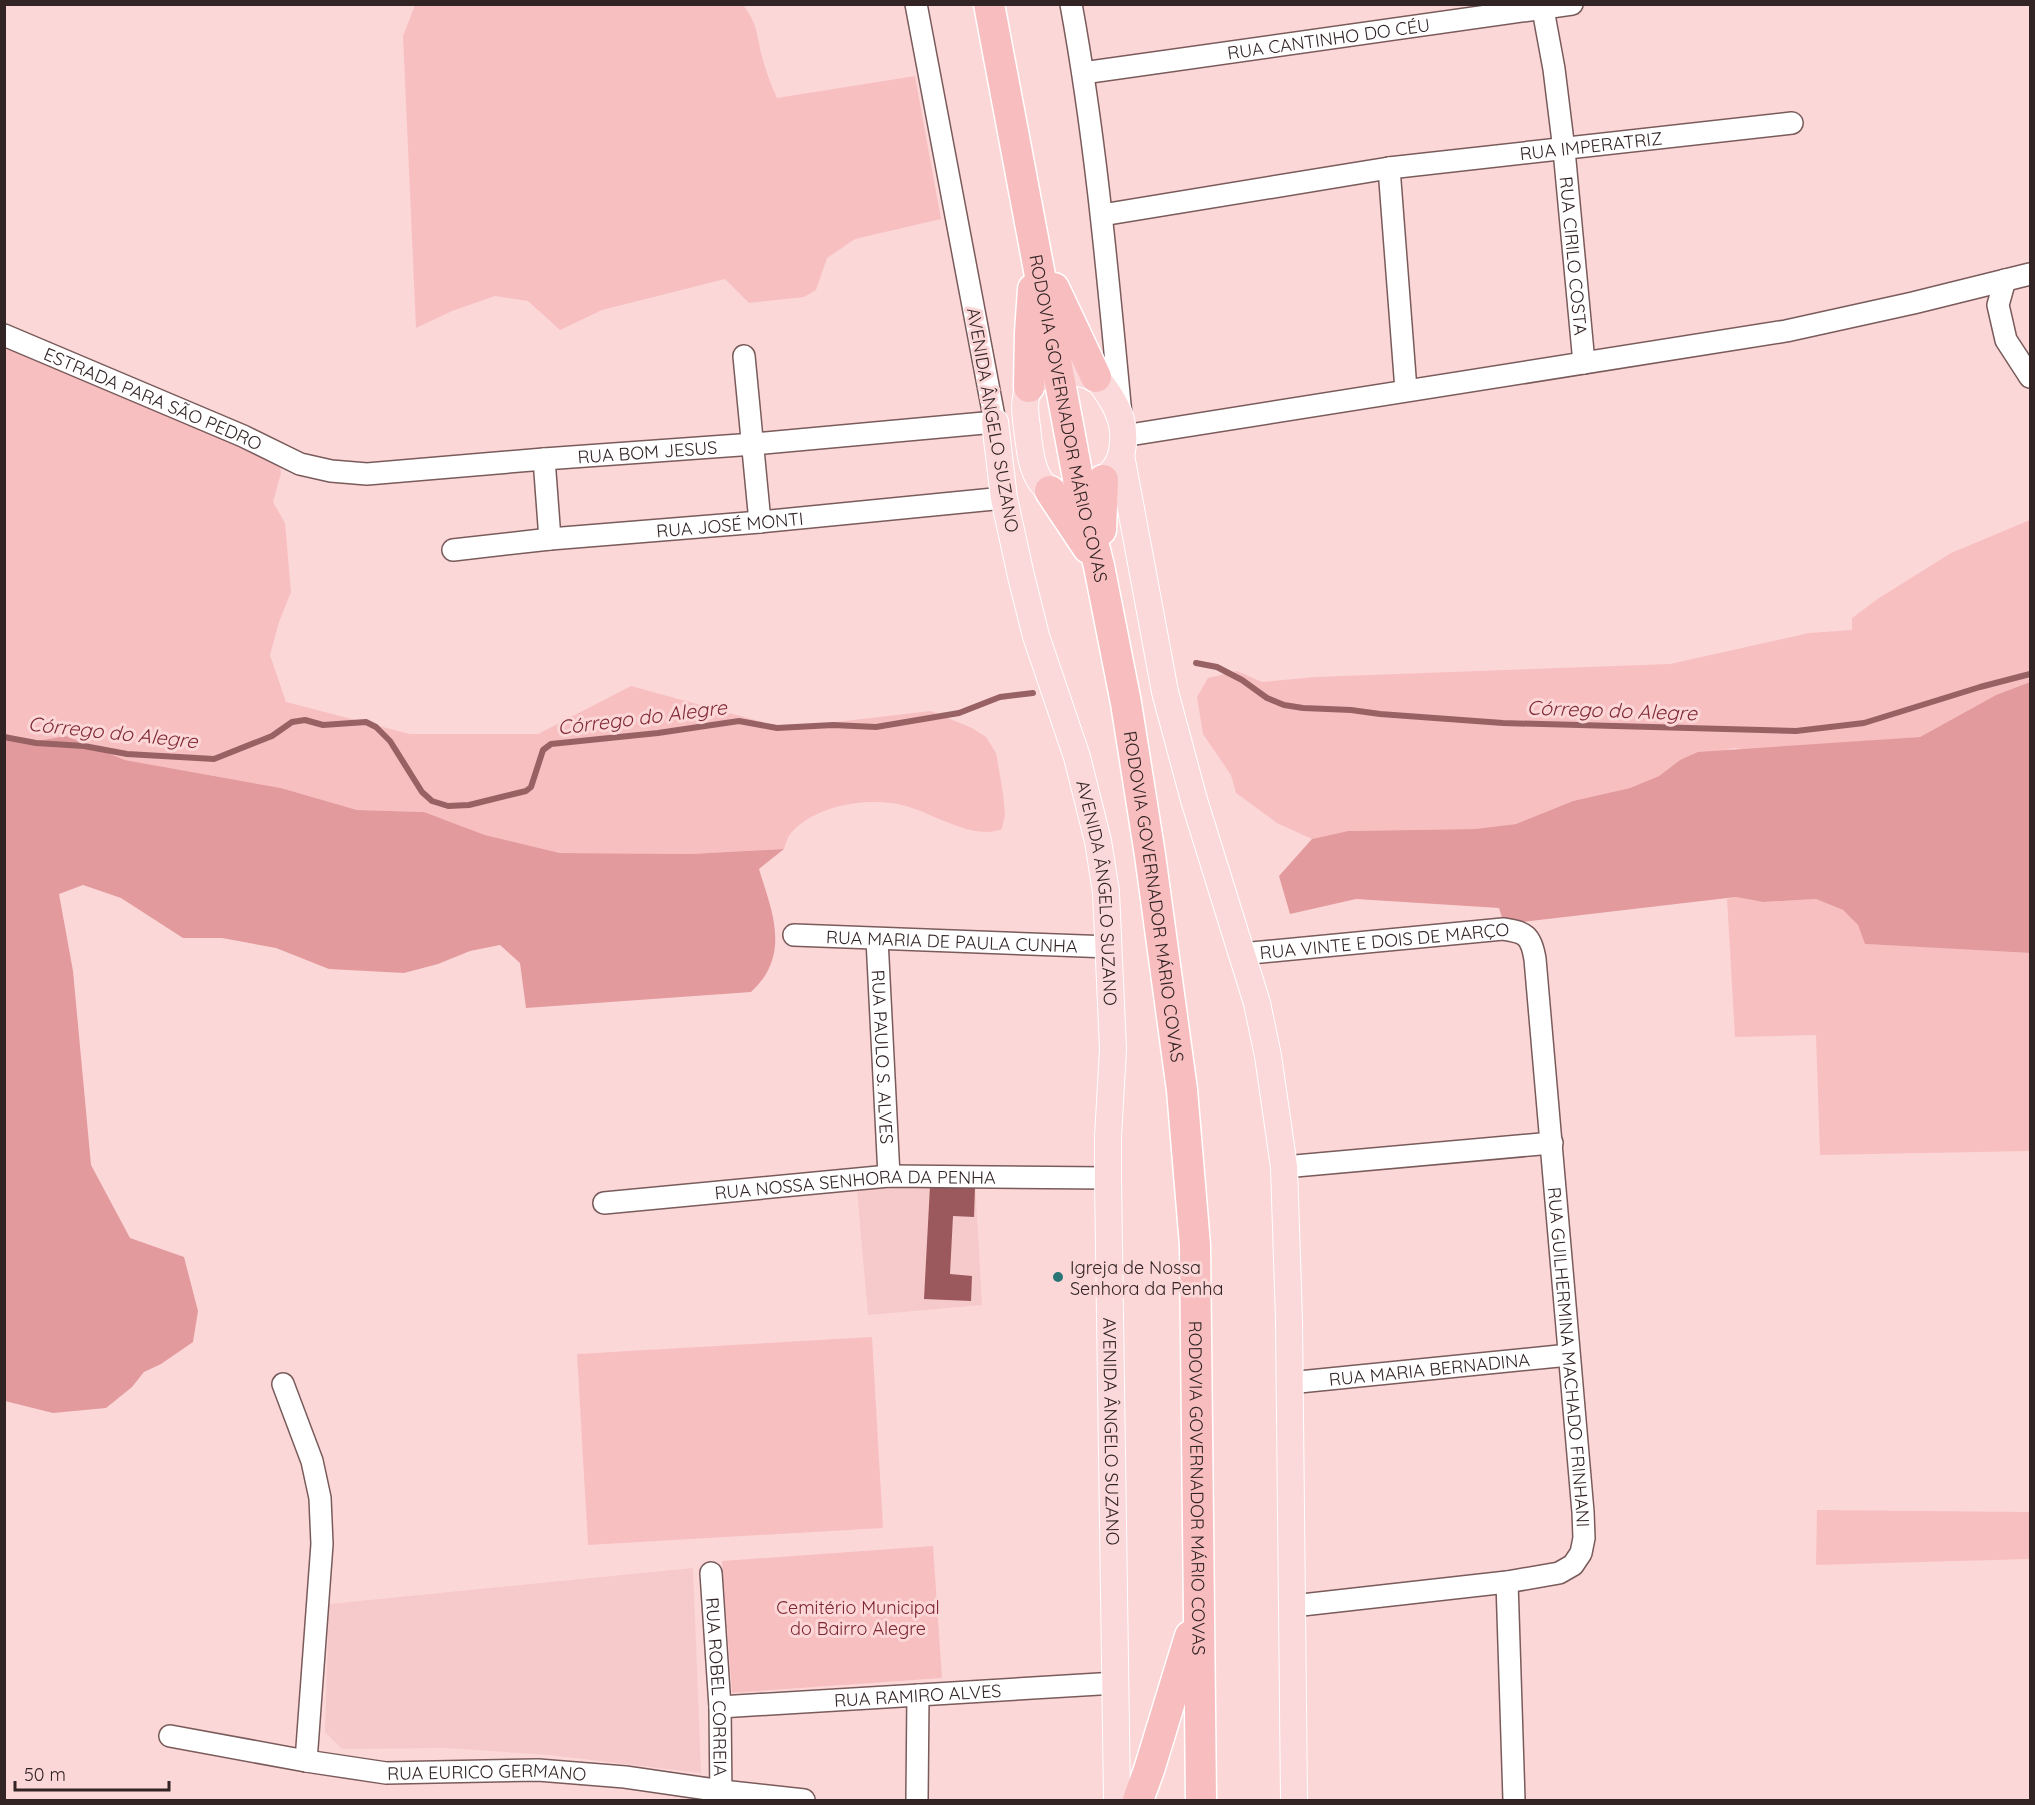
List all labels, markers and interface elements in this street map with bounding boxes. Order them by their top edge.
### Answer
street label: RUA CANTINHO DO CÉU [1226,13,1431,64]
street label: RUA IMPERATRIZ [1518,126,1663,165]
street label: RUA CIRILO COSTA [1555,175,1593,337]
street label: RODOVIA GOVERNADOR MÁRIO COVAS [1025,252,1113,584]
street label: AVENIDA ÂNGELO SUZANO [962,306,1024,534]
street label: ESTRADA PARA SÃO PEDRO [41,342,266,455]
street label: RUA BOM JESUS [577,435,718,468]
street label: RUA JOSÉ MONTI [655,506,804,542]
water label: Córrego do Alegre [556,694,729,740]
water label: Córrego do Alegre [1527,695,1698,725]
water label: Córrego do Alegre [27,711,200,753]
street label: RODOVIA GOVERNADOR MÁRIO COVAS [1119,729,1190,1064]
street label: AVENIDA ÂNGELO SUZANO [1072,778,1123,1006]
street label: RUA VINTE E DOIS DE MARÇO [1259,917,1510,964]
street label: RUA MARIA DE PAULA CUNHA [826,925,1078,957]
street label: RUA PAULO S. ALVES [867,969,899,1145]
street label: RUA NOSSA SENHORA DA PENHA [713,1164,996,1204]
street label: RUA GUILHERMINA MACHADO FRINHANI [1543,1186,1595,1528]
place label: Igreja de Nossa Senhora da Penha [1070,1256,1223,1300]
marker: Igreja de Nossa Senhora da Penha [1051,1270,1065,1284]
street label: AVENIDA ÂNGELO SUZANO [1099,1317,1125,1546]
street label: RODOVIA GOVERNADOR MÁRIO COVAS [1184,1321,1211,1655]
street label: RUA MARIA BERNADINA [1328,1347,1531,1390]
street label: RUA ROBEL CORREIA [701,1596,732,1777]
park label: Cemitério Municipal do Bairro Alegre [776,1596,940,1640]
street label: RUA RAMIRO ALVES [833,1678,1002,1712]
scale bar [15,1754,170,1792]
street label: RUA EURICO GERMANO [387,1758,587,1785]
text: 50 m [24,1763,66,1786]

